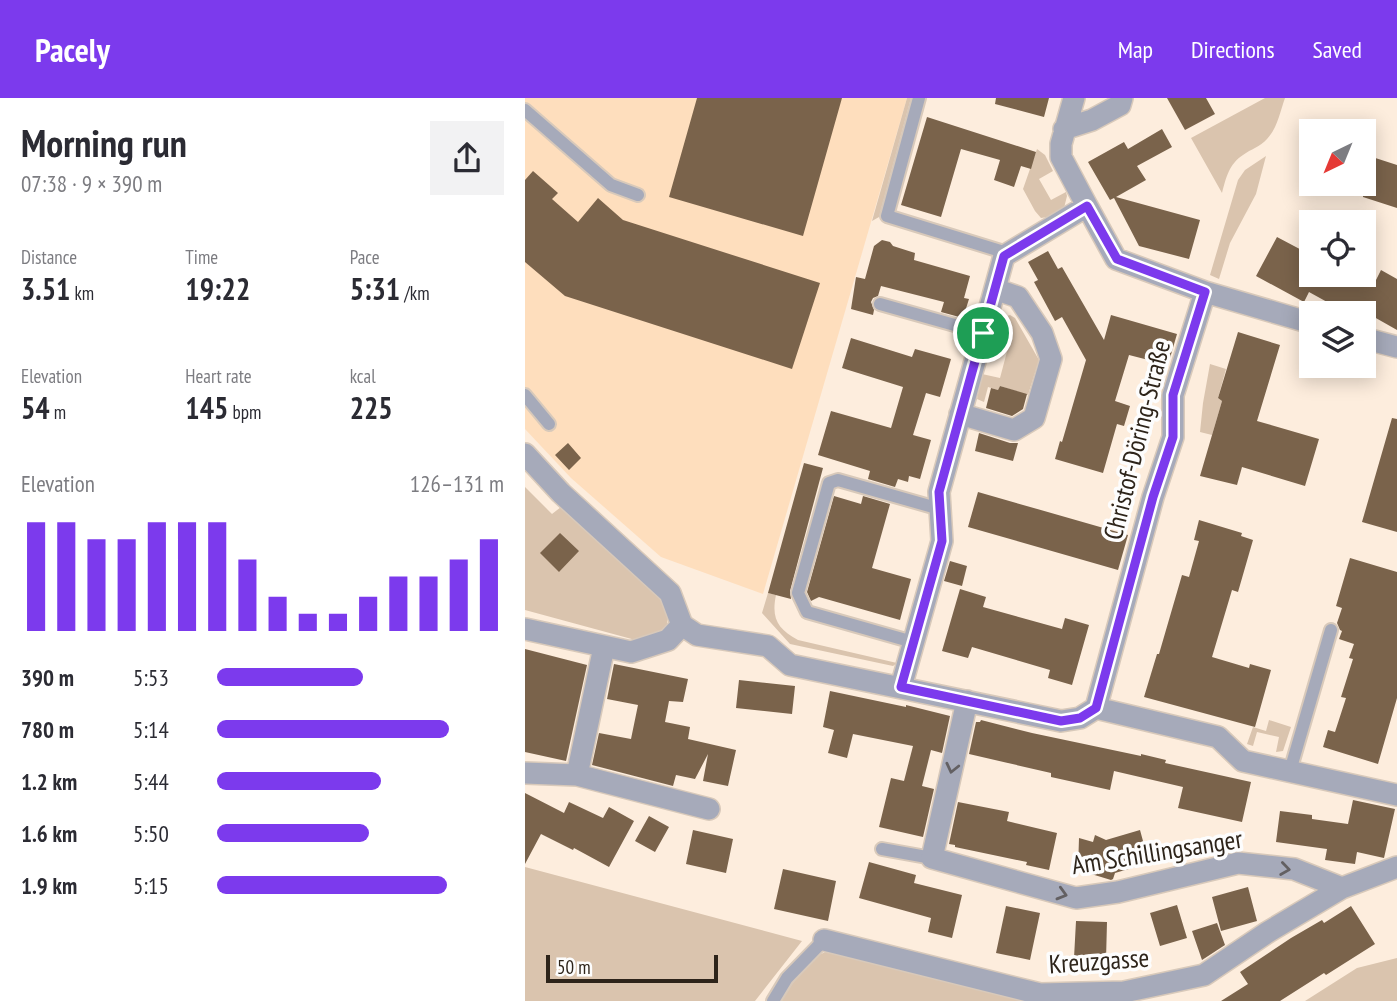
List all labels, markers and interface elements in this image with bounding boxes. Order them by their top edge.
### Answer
text: Pacely [35,28,110,71]
text: Map [1118,34,1153,65]
text: Directions [1191,34,1275,65]
text: Saved [1313,34,1362,65]
text: Morning run [21,118,187,167]
north arrow [1299,119,1375,196]
map controls [1299,119,1376,378]
button: share [430,121,504,195]
text: 07:38 · 9 × 390 m [21,169,162,198]
button: locate [1299,210,1376,287]
text: Distance [21,245,77,269]
text: Time [185,245,218,269]
text: Pace [350,245,380,269]
text: 3.51 [21,269,70,308]
text: 19:22 [185,269,250,308]
text: 5:31 [350,269,400,308]
text: km [70,281,94,305]
text: /km [400,281,430,305]
button: layers [1299,301,1376,378]
pin [953,303,1013,363]
icon: arrive [964,314,1002,352]
street label: Christof-Döring-Straße [1096,337,1177,543]
text: Elevation [21,364,82,388]
text: Heart rate [185,364,252,388]
text: kcal [350,364,376,388]
text: 54 [21,388,50,427]
text: 145 [185,388,228,427]
text: 225 [350,388,393,427]
text: m [50,400,66,424]
text: bpm [228,400,261,424]
text: Elevation [21,469,95,498]
text: 126–131 m [410,469,504,498]
text: 390 m [21,663,74,692]
text: 5:53 [133,663,169,692]
text: 780 m [21,715,74,744]
text: 5:14 [133,715,169,744]
one-way arrow [946,762,961,774]
text: 1.2 km [21,767,77,796]
text: 5:44 [133,767,169,796]
text: 1.6 km [21,819,77,848]
text: 5:50 [133,819,169,848]
street label: Am Schillingsanger [1069,822,1245,881]
one-way arrow [1279,861,1291,876]
text: 1.9 km [21,871,77,900]
text: 5:15 [133,871,169,900]
one-way arrow [1056,886,1068,901]
street label: Kreuzgasse [1048,941,1150,980]
scale bar [546,952,717,984]
text: 50 m [557,955,591,979]

